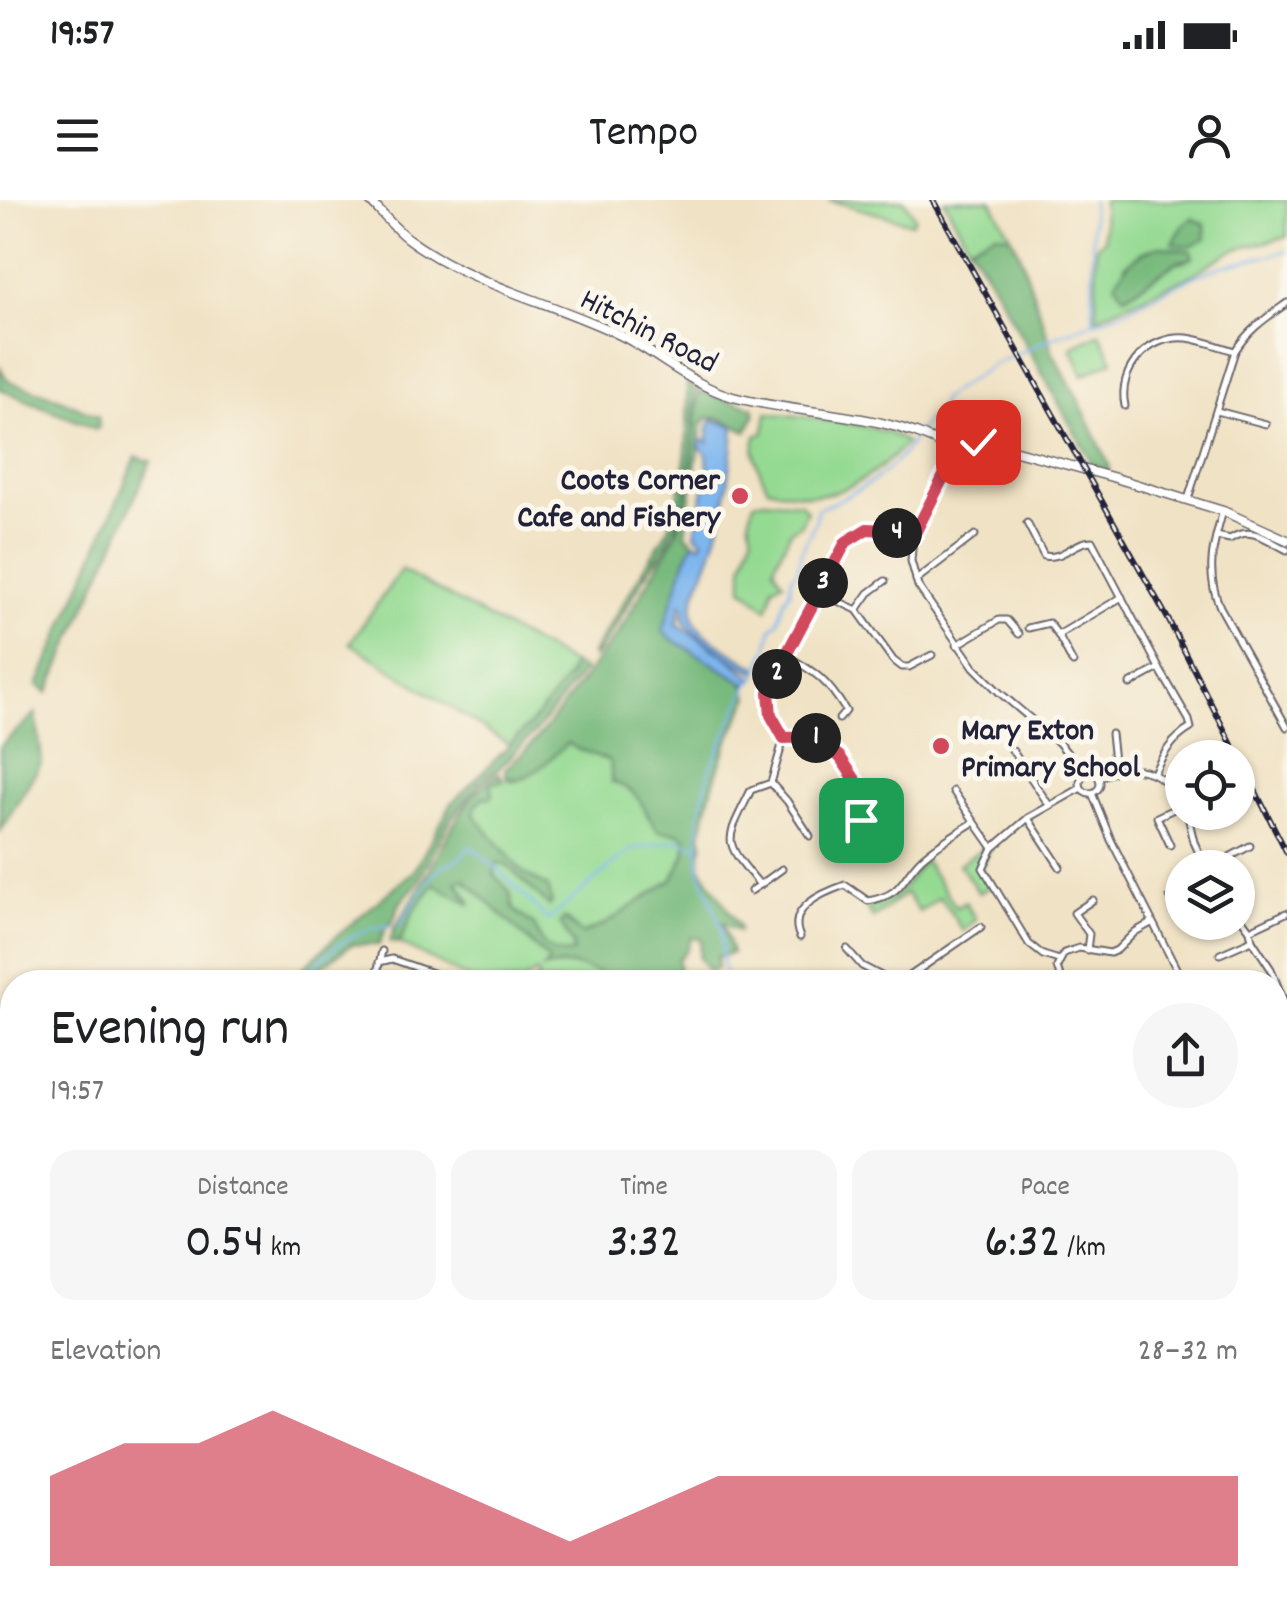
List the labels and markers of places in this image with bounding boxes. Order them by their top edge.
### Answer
pin [936,400,1021,485]
place label: Coots Corner Cafe and Fishery [517,460,721,543]
marker: Coots Corner Cafe and Fishery [729,485,751,507]
pin: 4 [872,508,922,558]
pin: 3 [798,558,848,608]
pin: 2 [752,649,802,699]
place label: Mary Exton Primary School [961,710,1141,793]
pin: 1 [791,713,841,763]
marker: Mary Exton Primary School [930,735,952,757]
pin [819,778,904,863]

